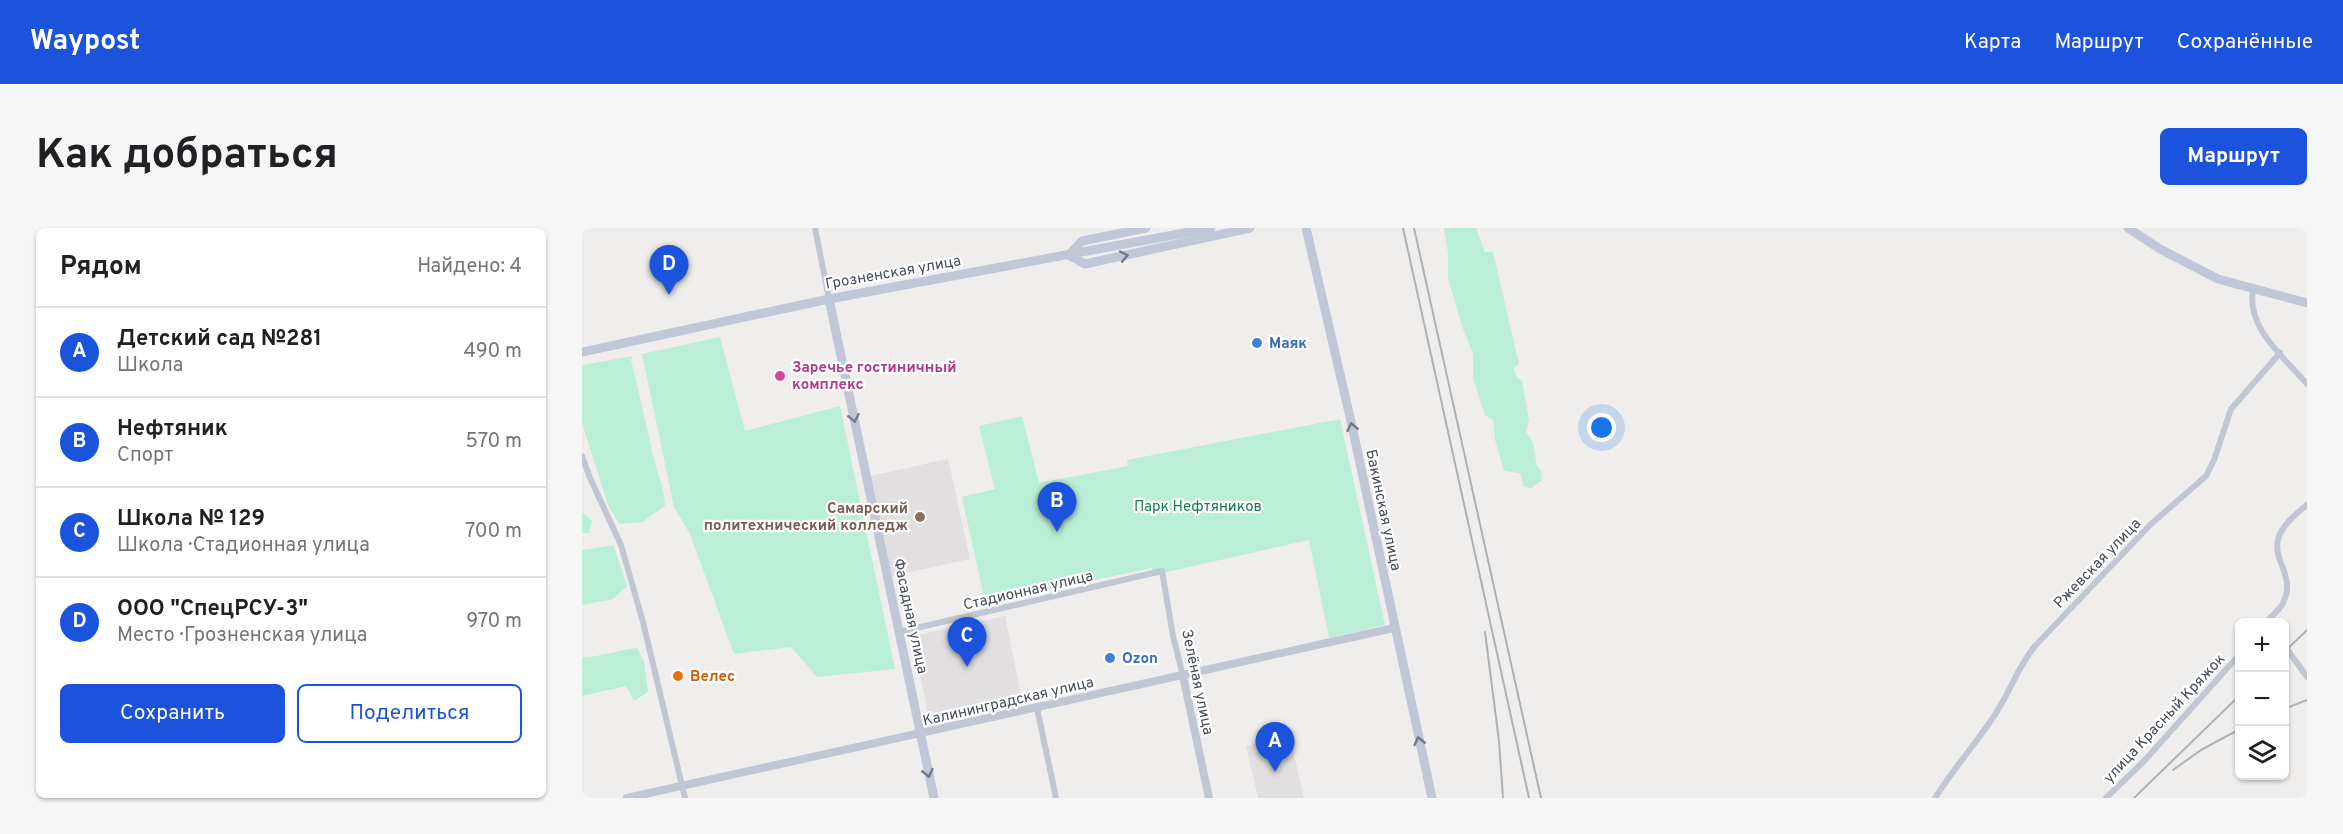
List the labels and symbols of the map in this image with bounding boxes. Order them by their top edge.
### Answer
pin: D [650,245,688,295]
one-way arrow [1119,250,1129,263]
street label: Грозненская улица [824,252,963,295]
place label: Маяк [1269,335,1307,354]
marker: Маяк [1250,336,1264,350]
place label: Заречье гостиничный комплекс [792,359,957,395]
marker: Заречье гостиничный комплекс [773,369,787,383]
one-way arrow [847,412,860,422]
your location [1587,413,1616,442]
one-way arrow [1346,422,1359,432]
street label: Бакинская улица [1360,448,1405,573]
pin: B [1038,482,1076,532]
park label: Парк Нефтяников [1134,498,1262,517]
place label: Самарский политехнический колледж [704,500,908,536]
marker: Самарский политехнический колледж [913,510,927,524]
street label: Ржевская улица [2050,515,2146,613]
street label: Фасадная улица [888,557,931,676]
street label: Стадионная улица [962,567,1095,616]
pin: C [948,618,986,667]
street label: Зелёная улица [1176,628,1217,737]
place label: Ozon [1122,650,1158,669]
street label: улица Красный Кряжок [2100,650,2230,788]
marker: Ozon [1103,651,1117,665]
place label: Велес [690,668,735,687]
marker: Велес [671,669,685,683]
street label: Калининградская улица [921,674,1096,731]
pin: A [1256,722,1294,772]
one-way arrow [1413,736,1426,746]
one-way arrow [921,768,934,778]

